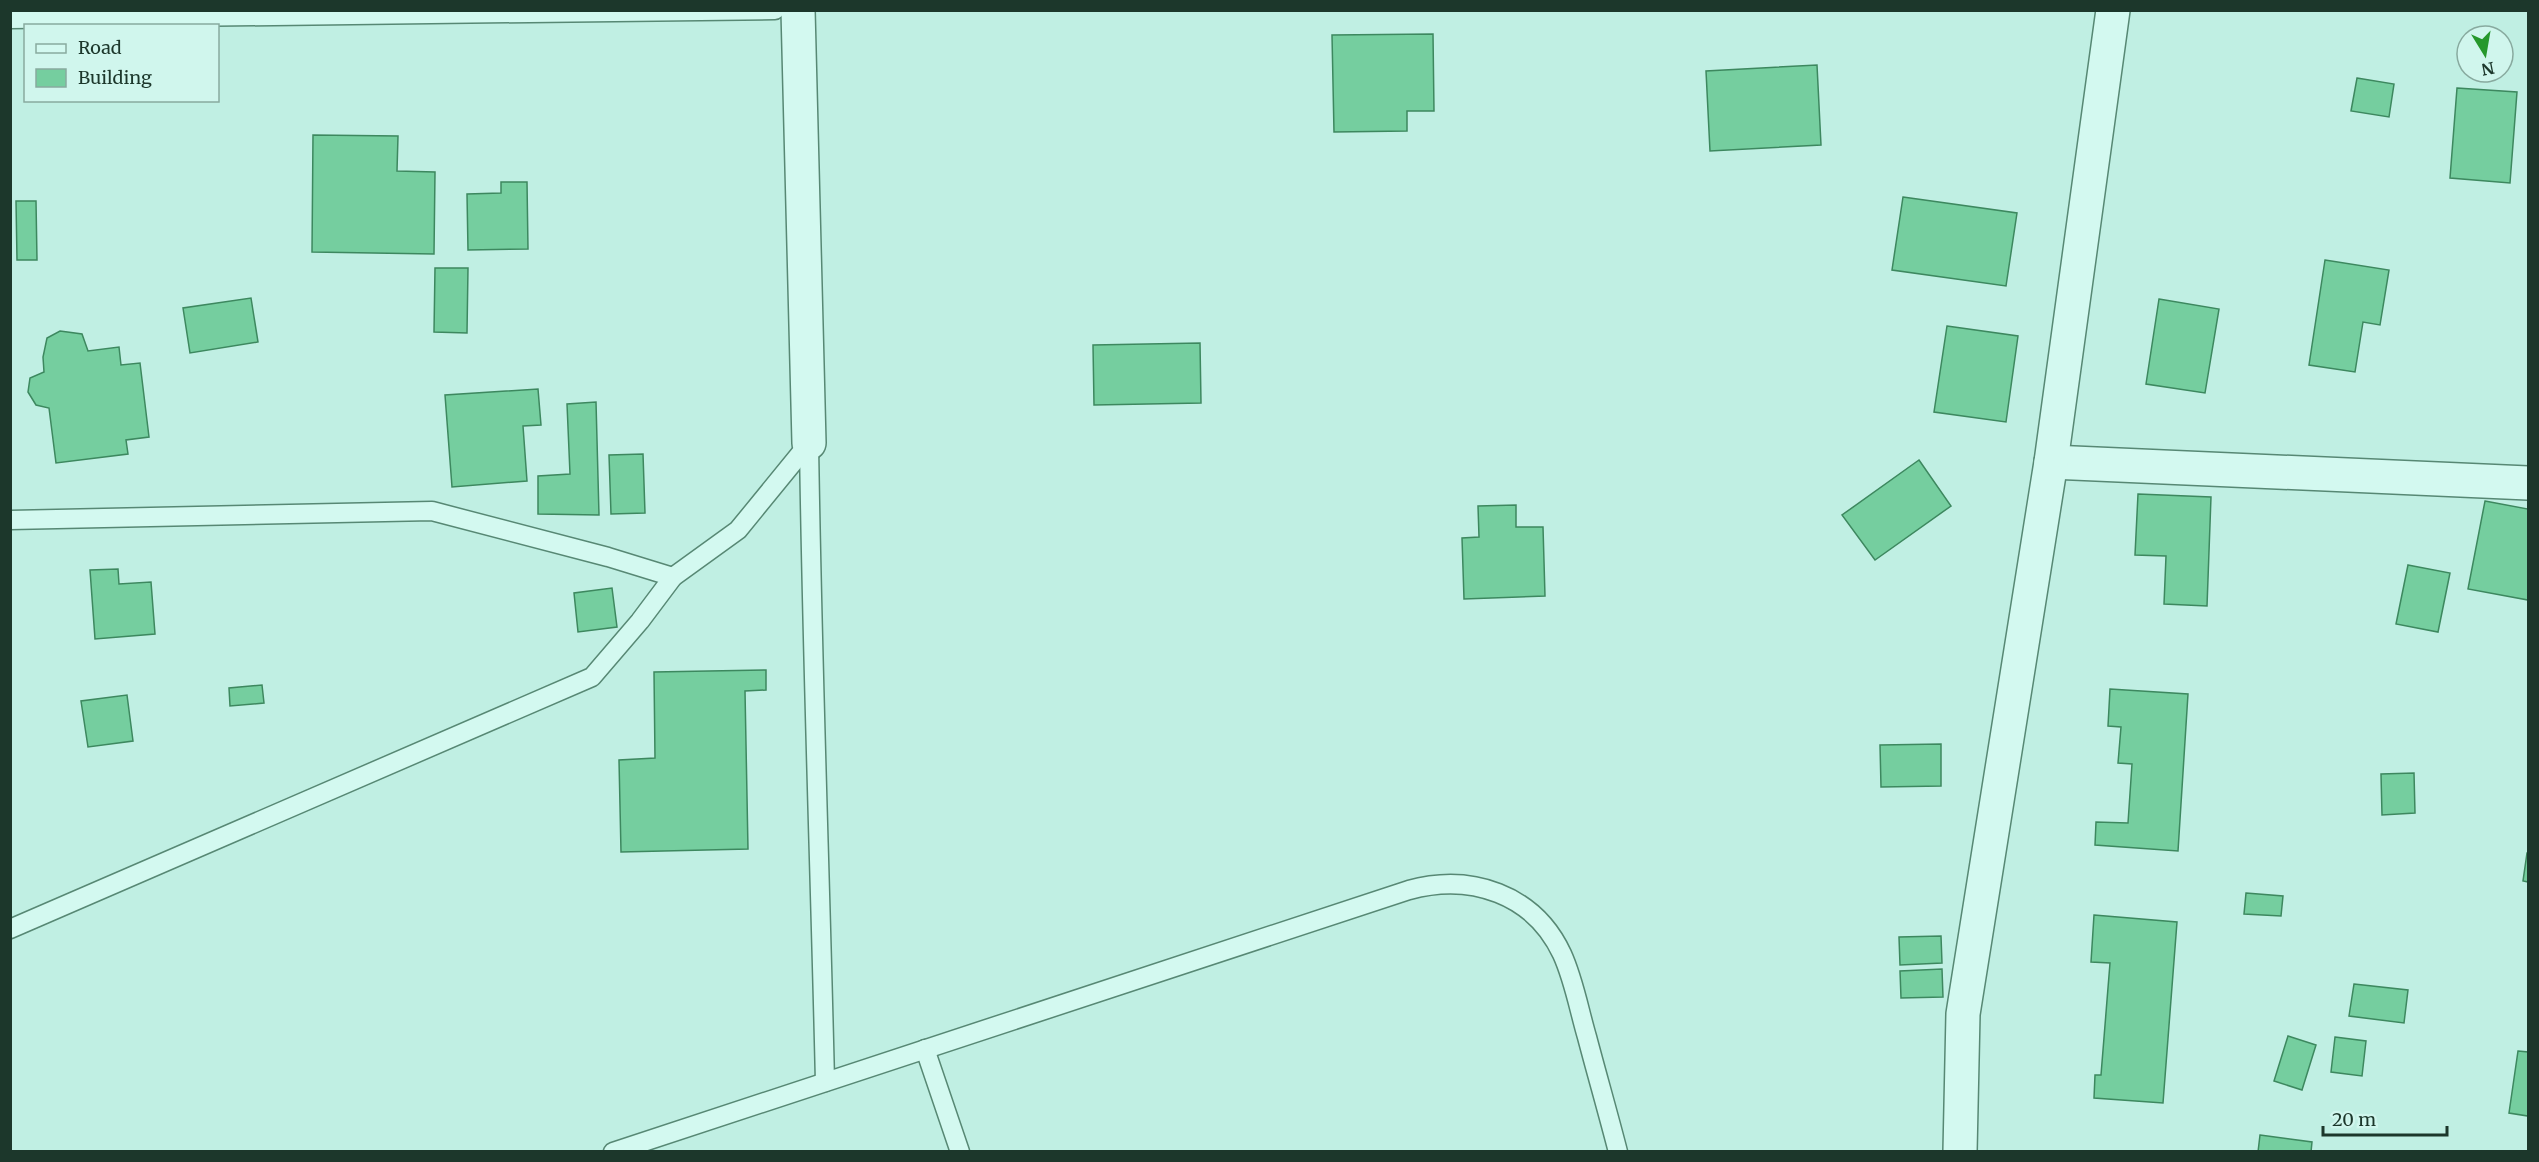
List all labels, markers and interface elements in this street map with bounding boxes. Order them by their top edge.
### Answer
legend [24,24,219,102]
north arrow [2455,24,2515,84]
text: Road [78,36,122,59]
text: N [2479,58,2496,80]
text: Building [78,66,152,89]
scale bar [2323,1099,2448,1137]
text: 20 m [2332,1108,2376,1131]

